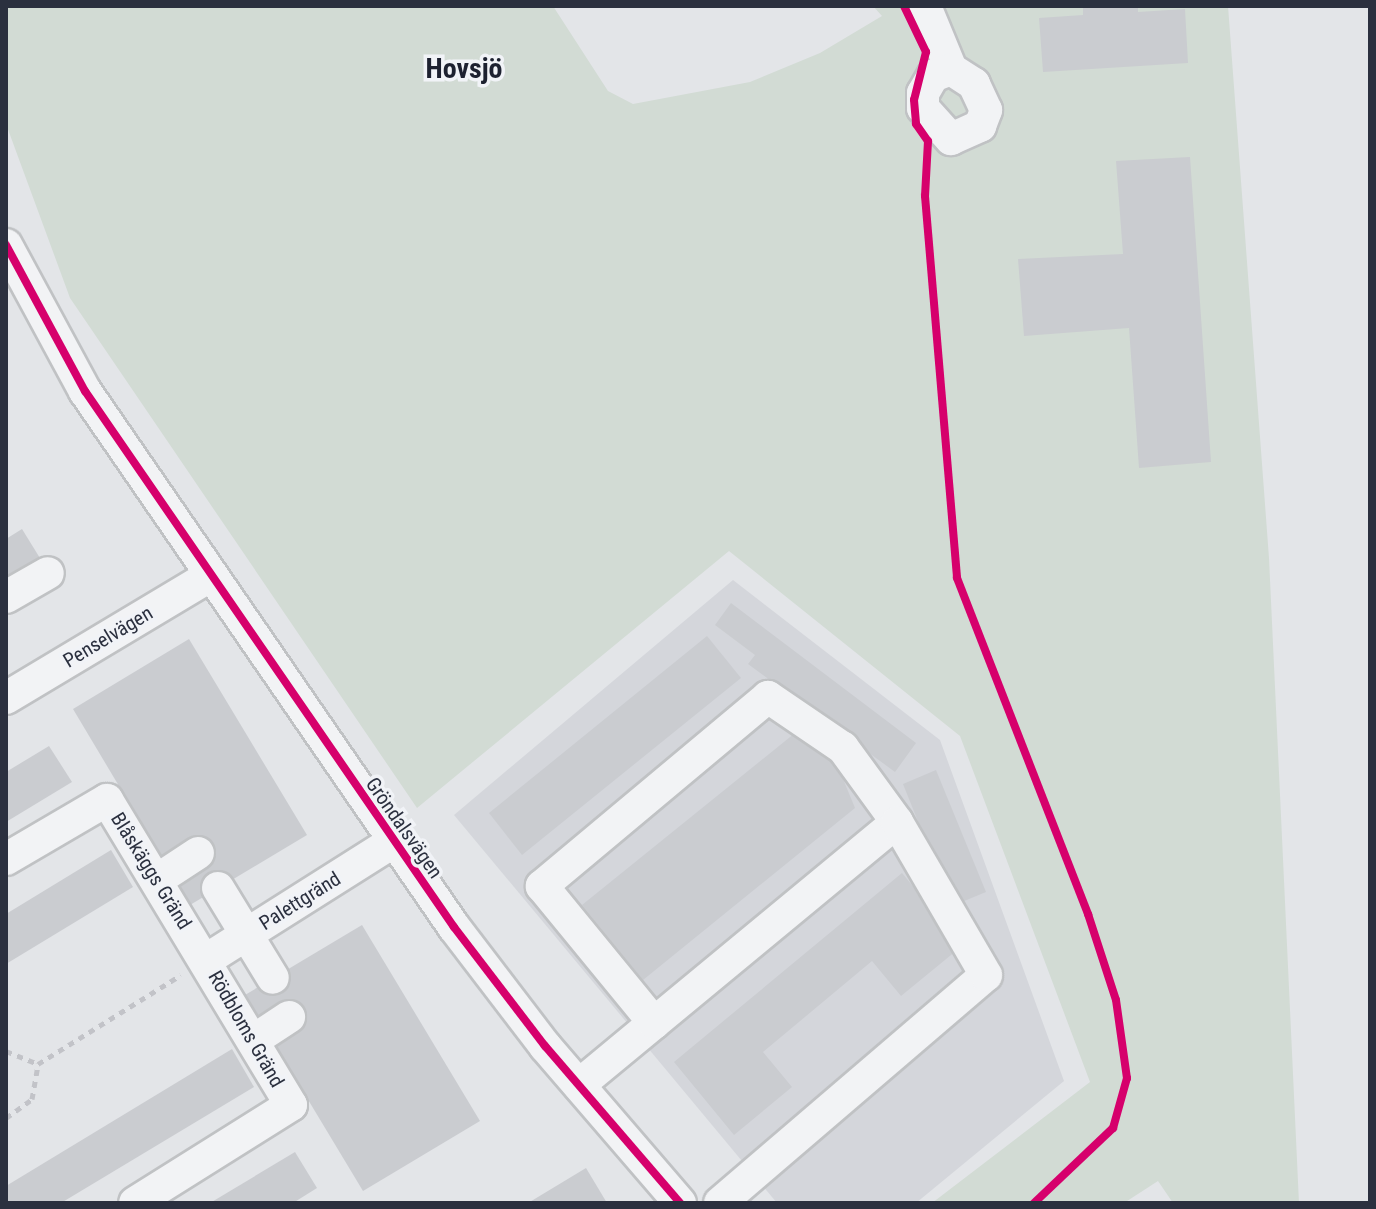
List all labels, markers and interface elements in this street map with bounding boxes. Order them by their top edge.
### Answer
district label: Hovsjö [426,52,502,86]
street label: Penselvägen [59,601,157,673]
street label: Gröndalsvägen [360,773,448,883]
street label: Blåskäggs Gränd [106,808,196,934]
street label: Palettgränd [255,867,345,935]
street label: Rödbloms Gränd [203,966,289,1092]

